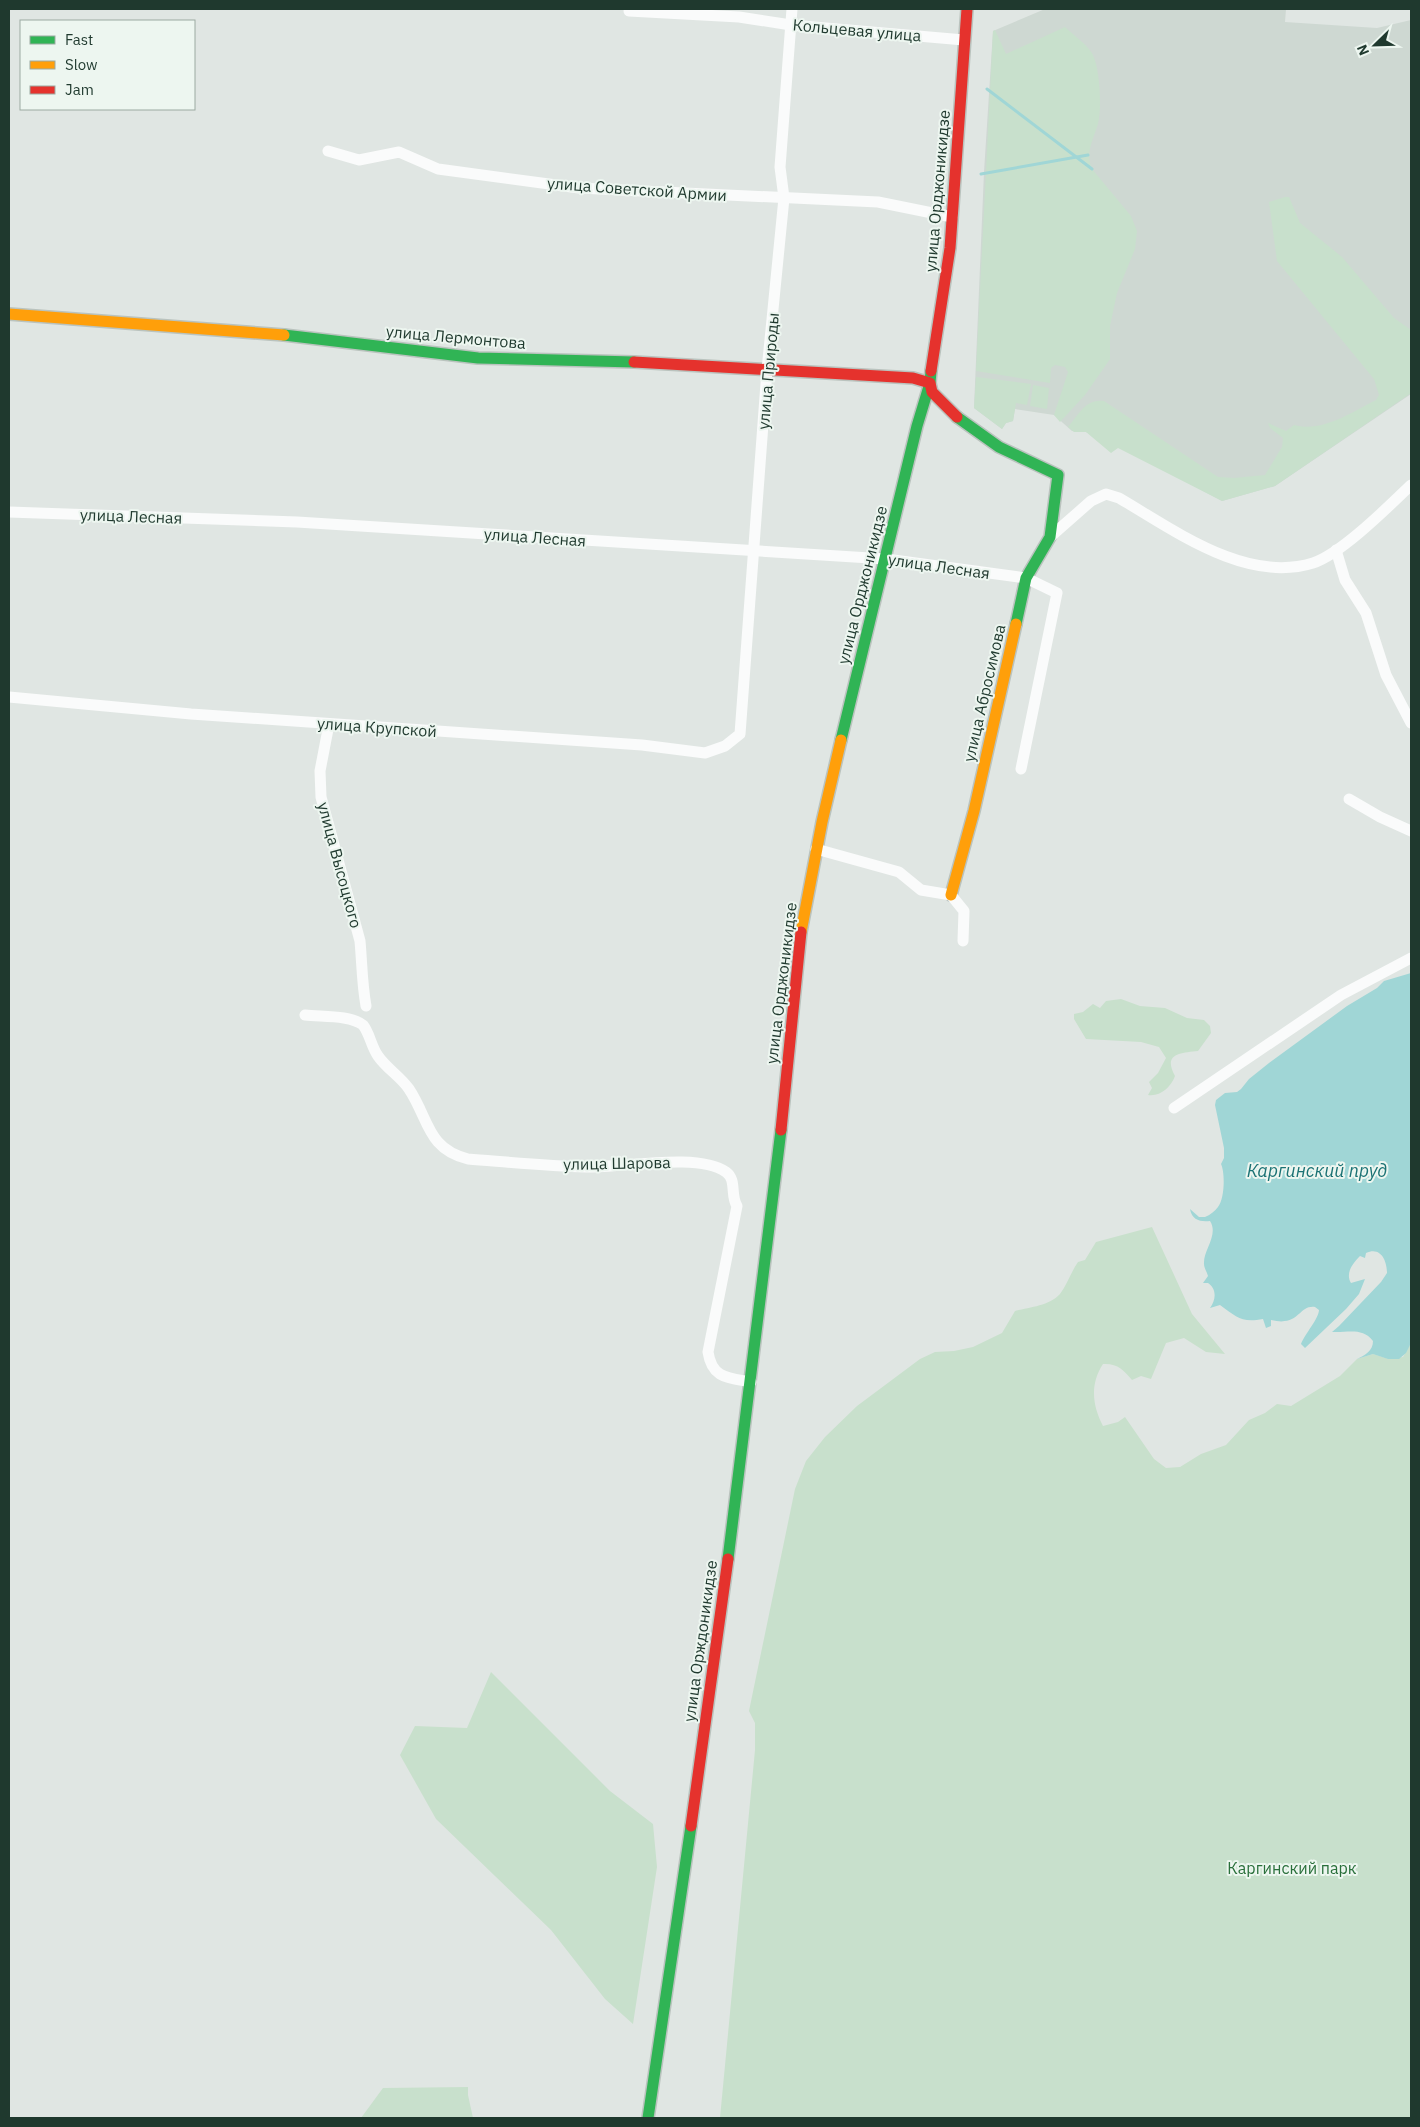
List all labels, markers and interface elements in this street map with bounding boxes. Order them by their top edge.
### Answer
street label: Кольцевая улица [792,14,923,46]
legend [20,20,195,110]
north arrow [1350,20,1400,70]
text: Fast [65,30,93,49]
text: N [1353,42,1373,58]
text: Slow [65,55,98,74]
text: Jam [65,80,94,99]
street label: улица Орджоникидзе [920,109,954,273]
street label: улица Советской Армии [546,173,728,205]
street label: улица Природы [753,312,783,430]
street label: улица Лермонтова [385,321,527,353]
street label: улица Орджоникидзе [833,503,891,666]
street label: улица Лесная [79,504,183,528]
street label: улица Лесная [483,523,587,551]
street label: улица Лесная [887,549,991,583]
street label: улица Абросимова [958,622,1010,764]
street label: улица Крупской [316,713,438,741]
street label: улица Высоцкого [314,800,366,930]
street label: улица Орджоникидзе [761,901,801,1065]
street label: улица Шарова [563,1152,671,1174]
water label: Каргинский пруд [1247,1159,1387,1182]
street label: улица Орждоникидзе [679,1559,721,1723]
park label: Каргинский парк [1227,1858,1357,1878]

